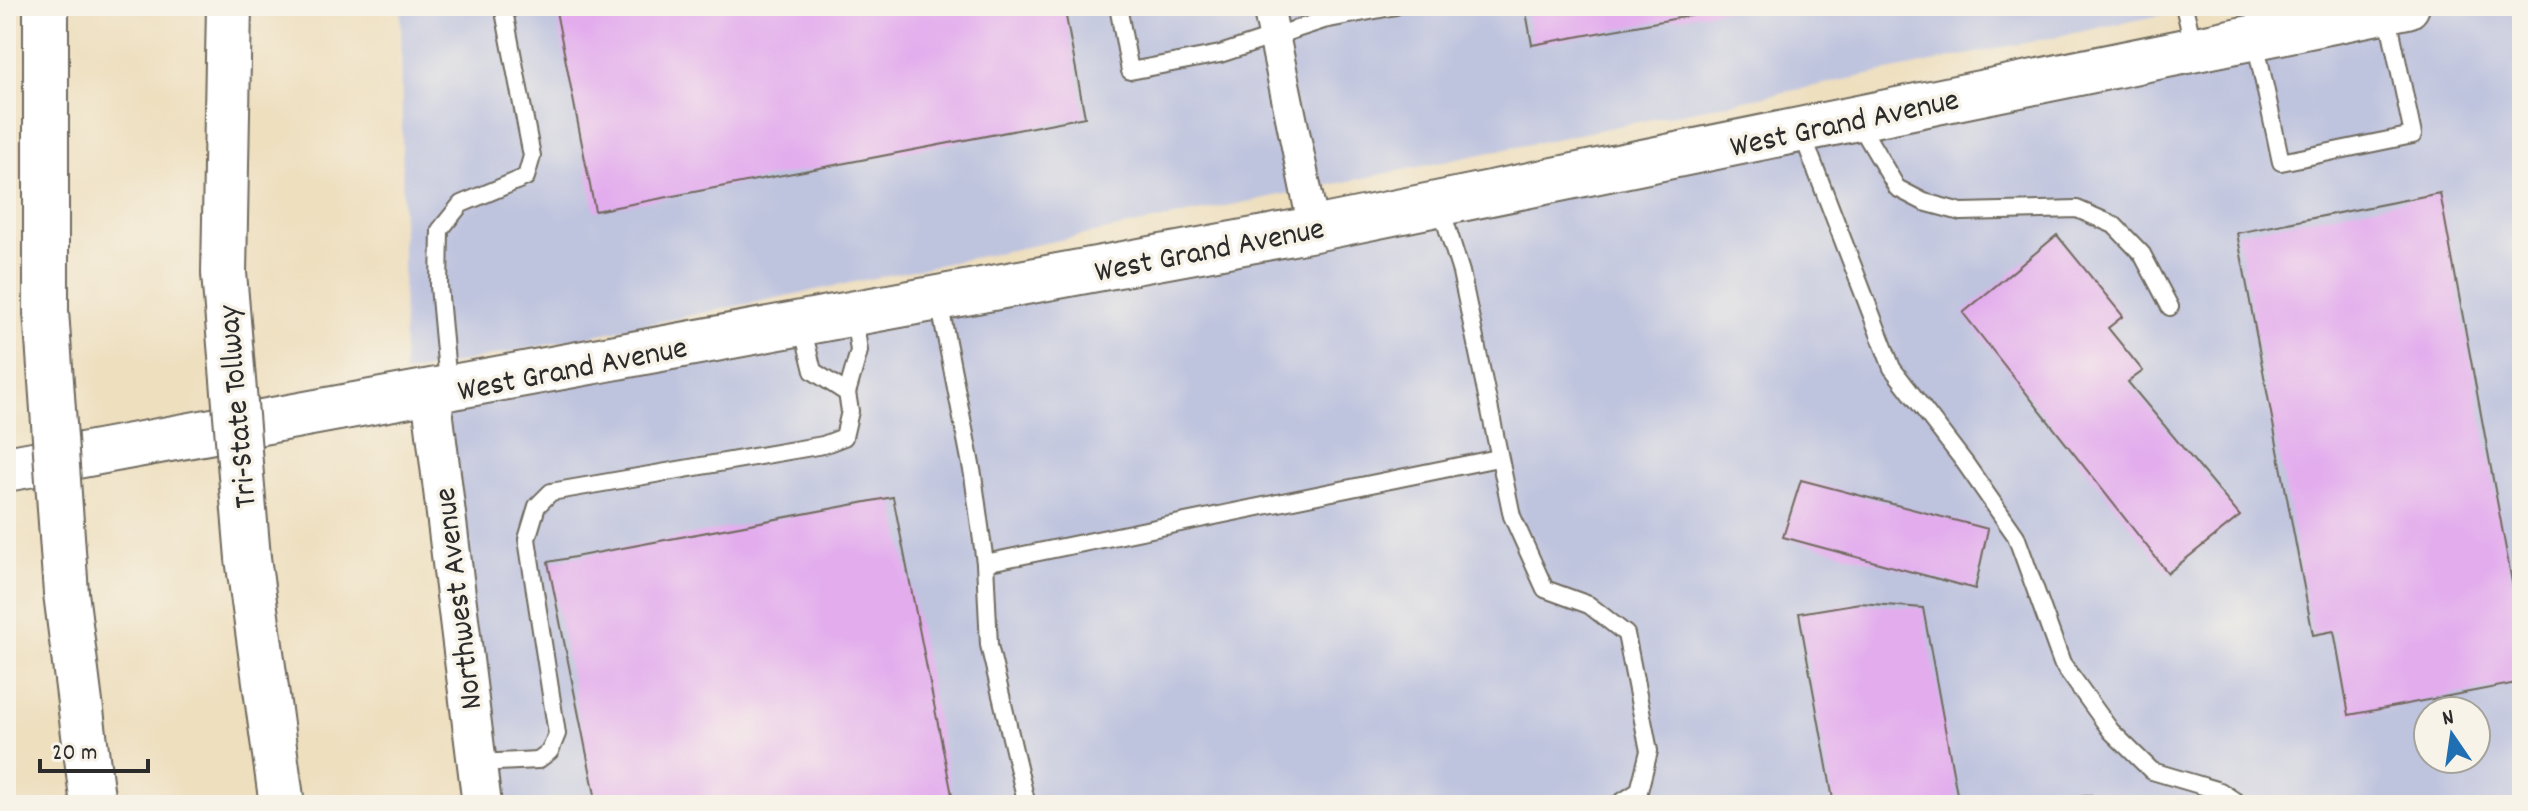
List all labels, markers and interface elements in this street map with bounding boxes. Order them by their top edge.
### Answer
street label: West Grand Avenue [1726,79,1964,173]
street label: West Grand Avenue [1091,208,1329,298]
street label: Tri-State Tollway [208,302,272,510]
street label: West Grand Avenue [454,327,692,417]
street label: Northwest Avenue [425,485,497,712]
north arrow [2412,695,2492,775]
text: N [2440,703,2457,735]
scale bar [40,723,148,773]
text: 20 m [52,737,98,771]

